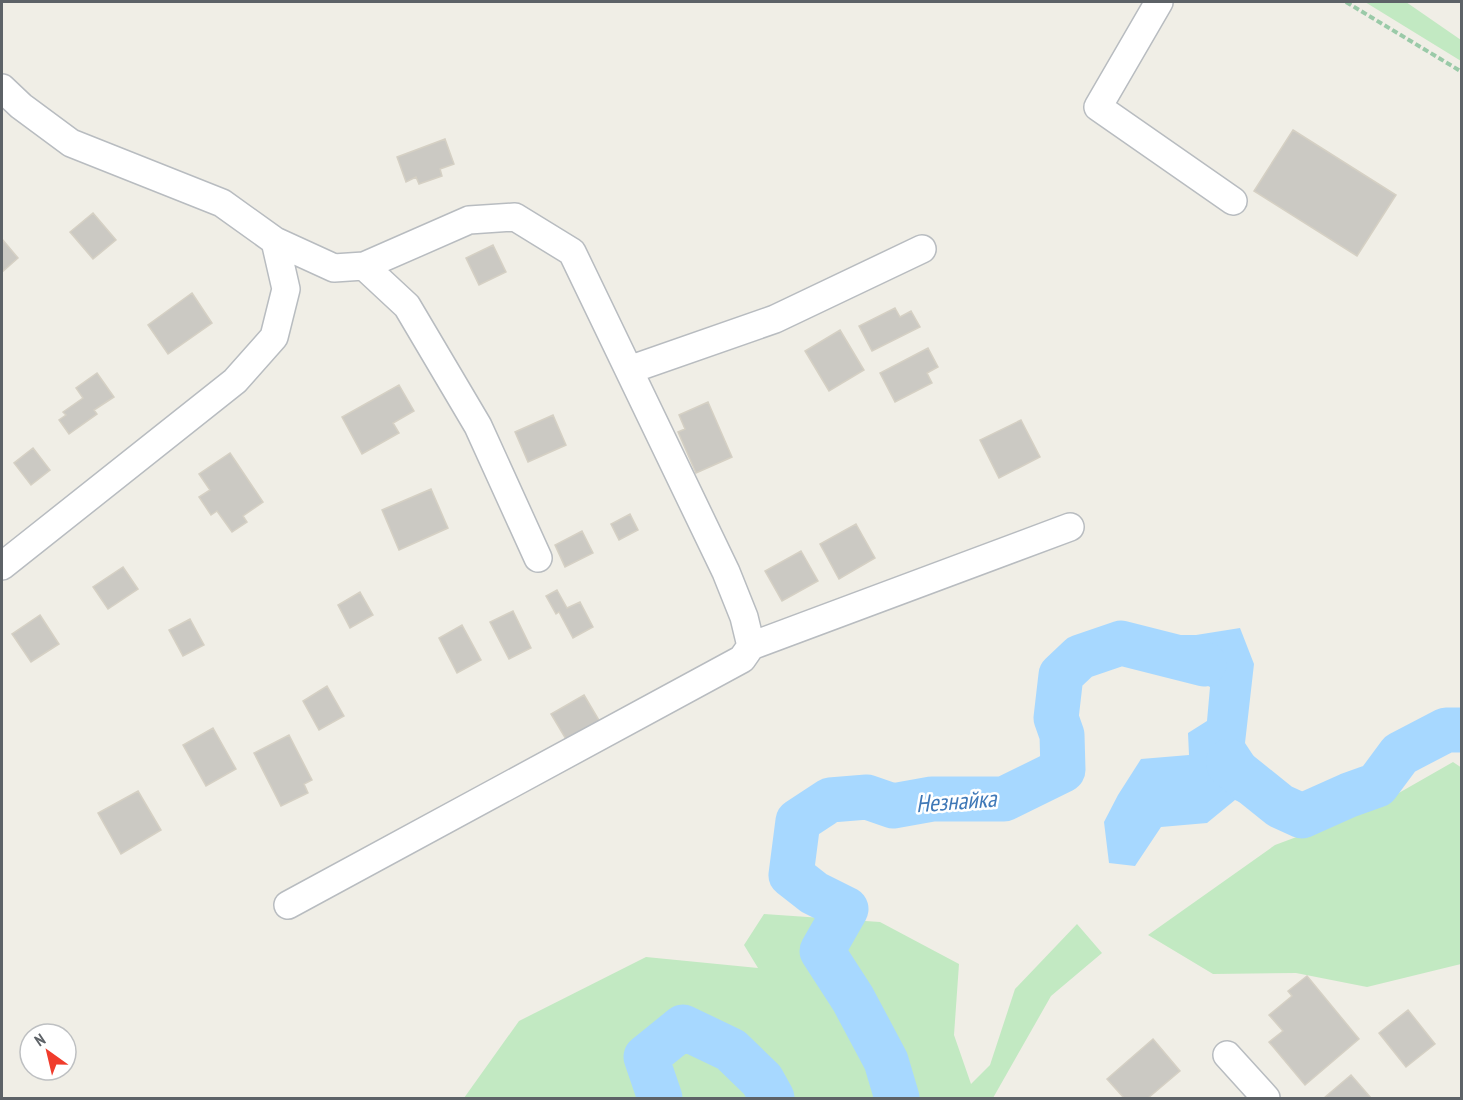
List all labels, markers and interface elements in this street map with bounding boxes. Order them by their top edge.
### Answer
water label: Незнайка [915,783,999,819]
north arrow [18,1022,78,1082]
text: N [30,1029,49,1050]

